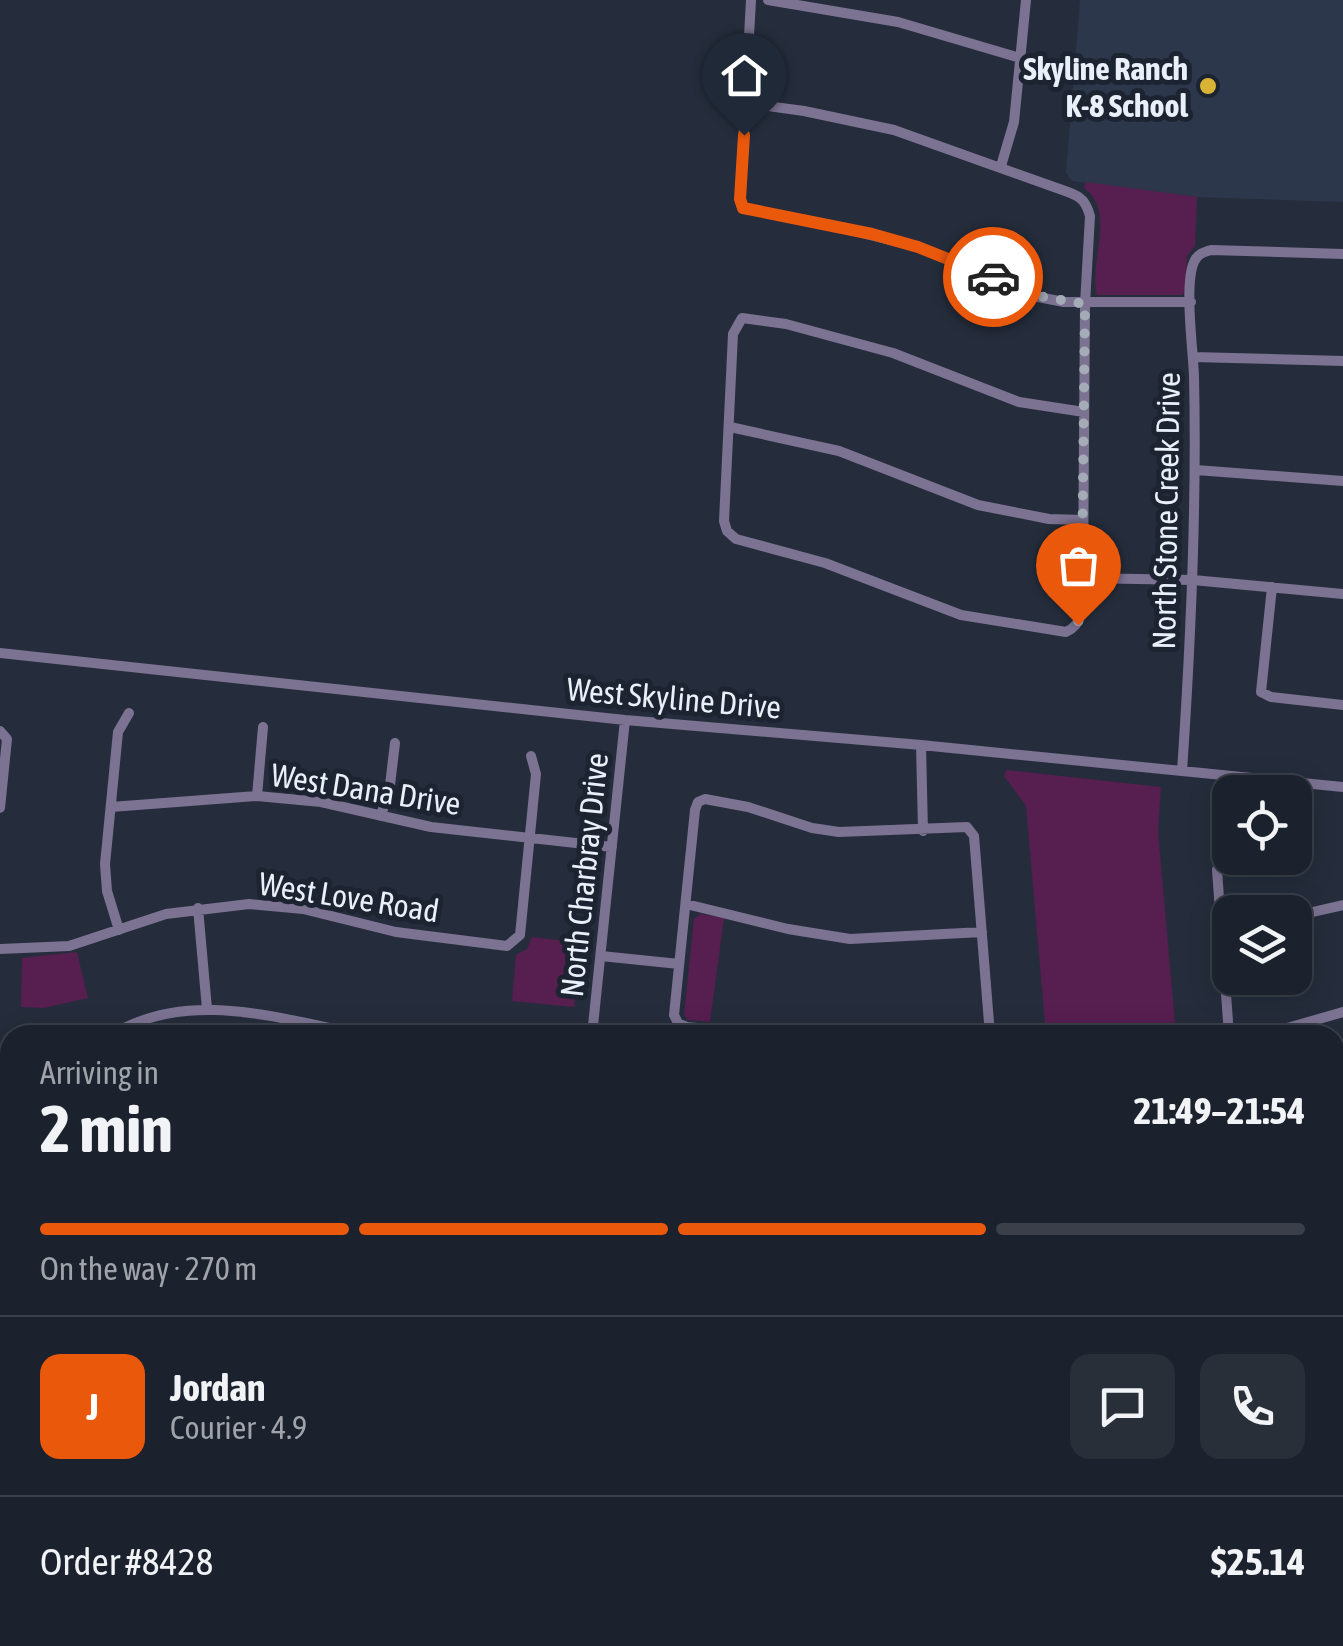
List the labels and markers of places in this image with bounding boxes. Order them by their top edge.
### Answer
pin [702,33,787,136]
place label: Skyline Ranch K-8 School [1023,50,1189,124]
marker: Skyline Ranch K-8 School [1197,75,1219,97]
pin [1036,523,1121,626]

